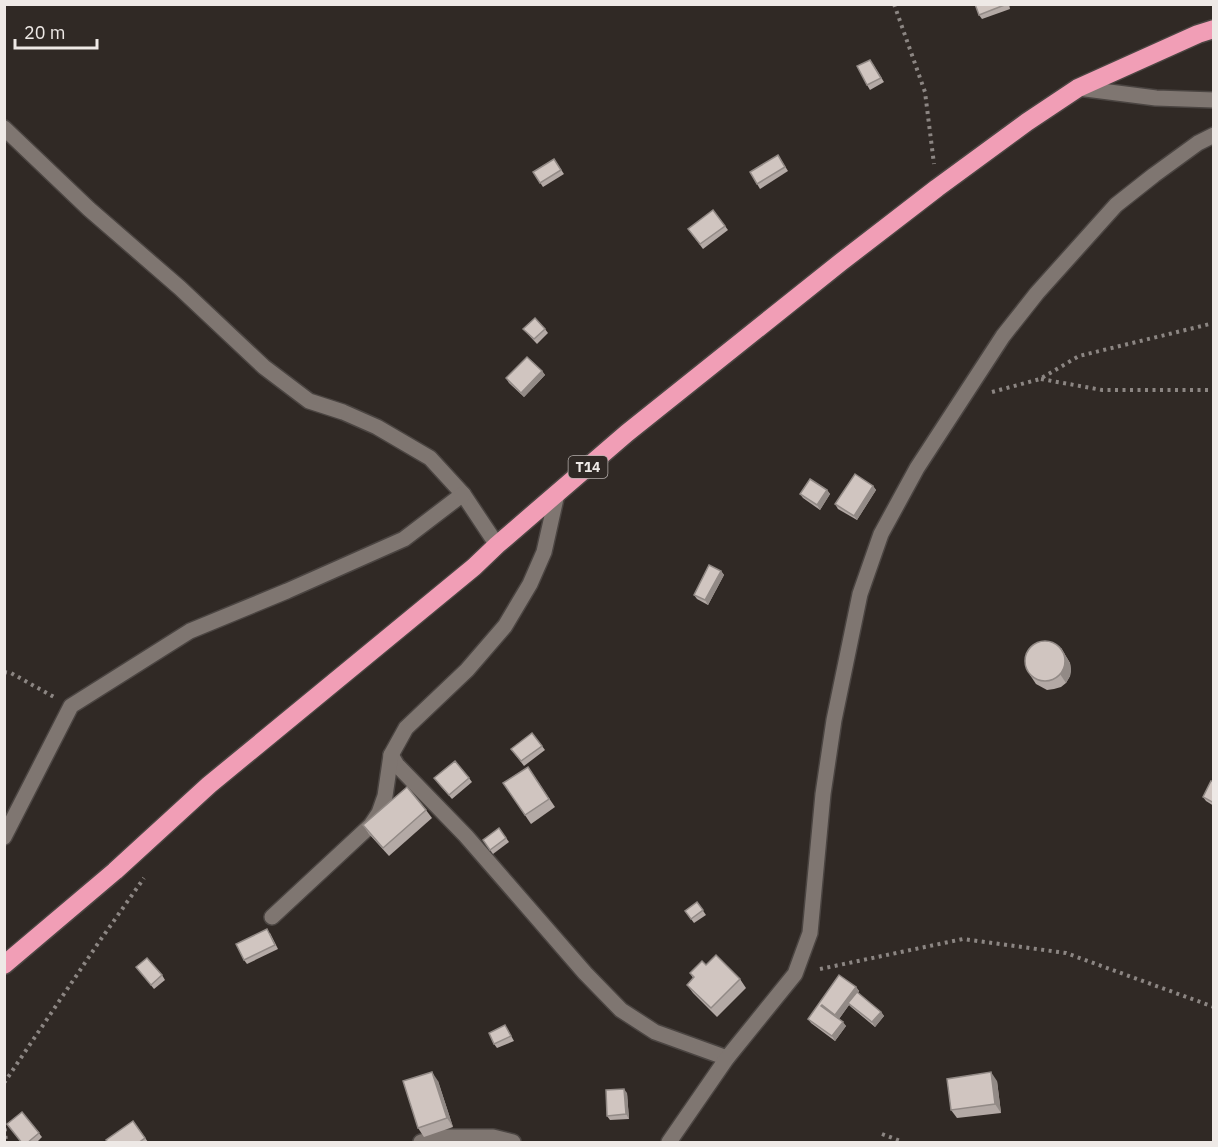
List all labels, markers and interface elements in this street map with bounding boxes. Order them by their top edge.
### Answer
scale bar [15,12,98,50]
text: 20 m [24,21,66,44]
road number: T14 [568,456,608,478]

